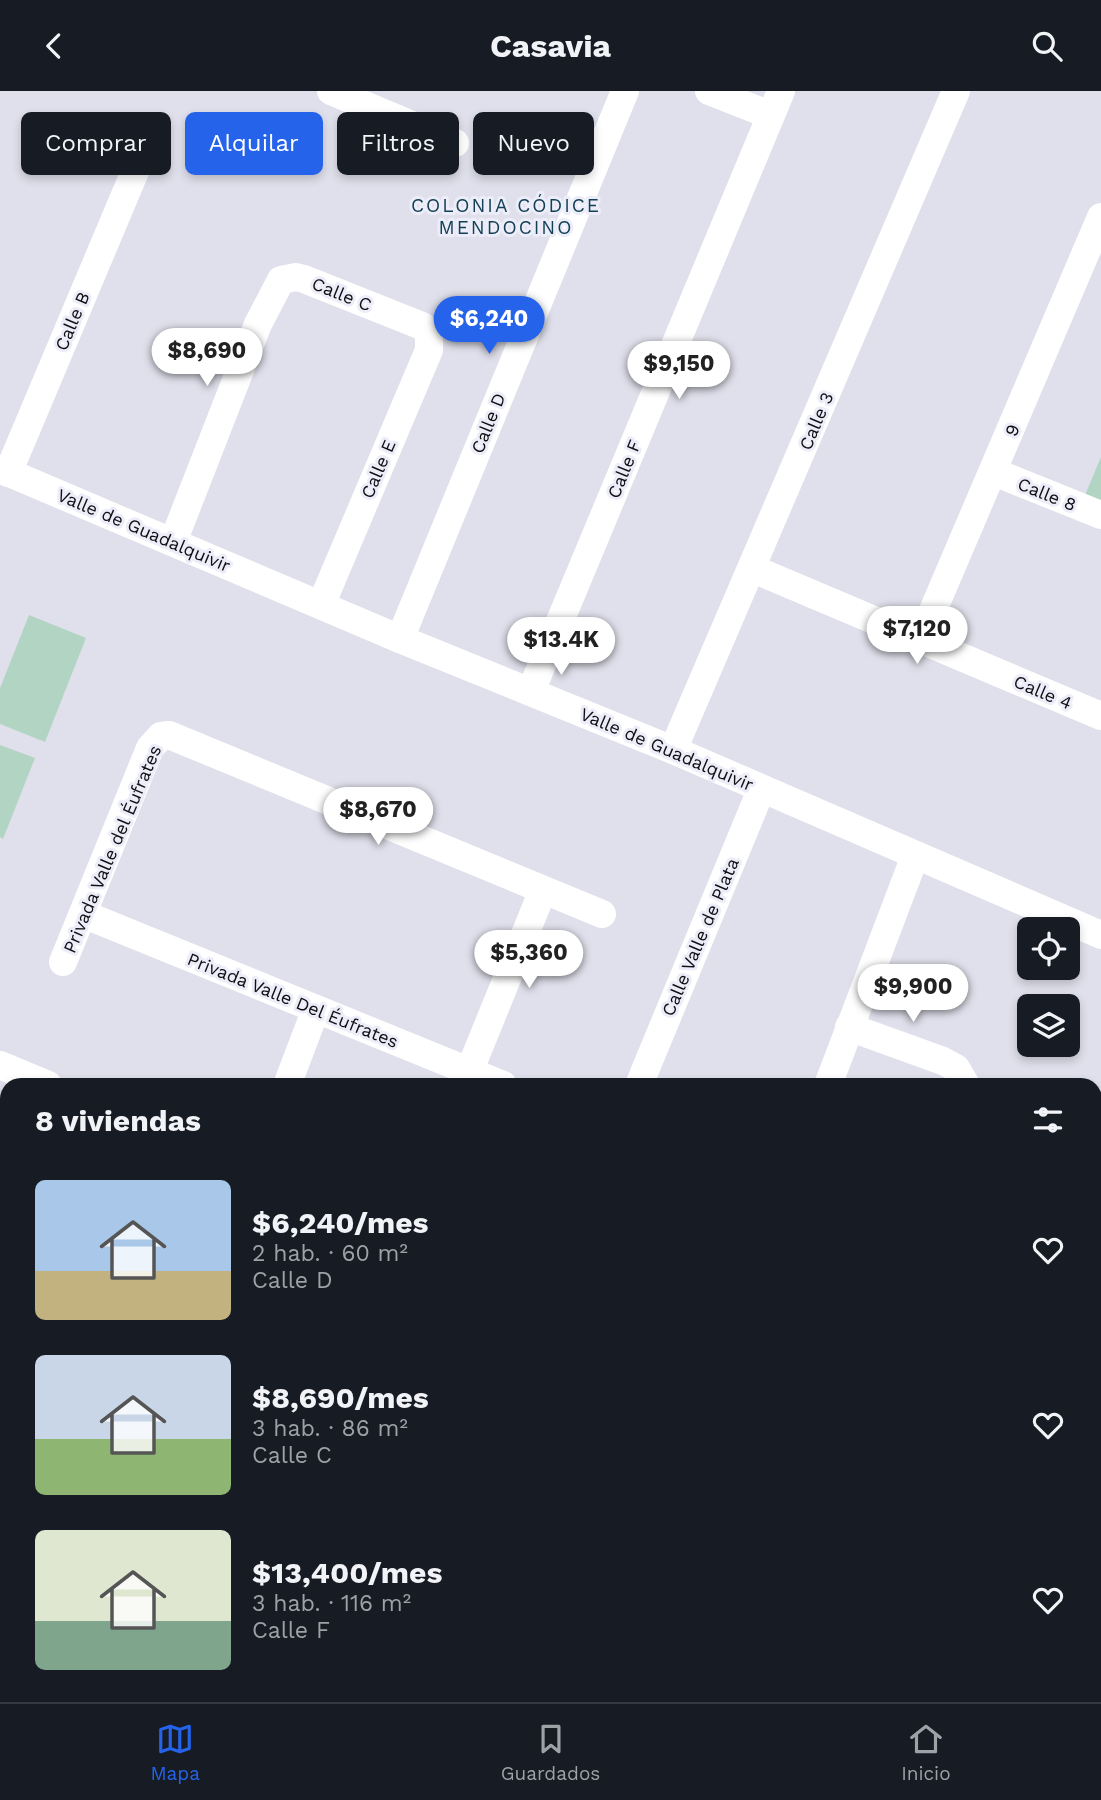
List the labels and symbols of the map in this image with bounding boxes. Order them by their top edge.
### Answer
district label: COLONIA CÓDICE MENDOCINO [411,194,601,239]
street label: Calle C [309,273,375,315]
street label: Calle B [50,288,94,354]
pin: $6,240 [432,296,546,356]
pin: $8,690 [150,329,264,388]
pin: $9,150 [622,341,736,401]
street label: Calle 3 [794,389,838,453]
street label: Calle D [466,390,510,456]
street label: 9 [1000,421,1024,439]
street label: Calle E [356,437,400,501]
street label: Calle F [603,437,645,501]
street label: Calle 8 [1015,473,1079,515]
street label: Valle de Guadalquivir [54,484,234,576]
pin: $7,120 [860,607,974,666]
pin: $13.4K [504,617,618,677]
street label: Calle 4 [1011,670,1075,714]
street label: Valle de Guadalquivir [577,703,757,795]
street label: Privada Valle del Éufrates [59,742,165,956]
pin: $8,670 [321,787,435,847]
street label: Calle Valle de Plata [657,855,743,1019]
pin: $5,360 [472,930,586,990]
street label: Privada Valle Del Éufrates [185,948,401,1052]
pin: $9,900 [856,965,970,1024]

